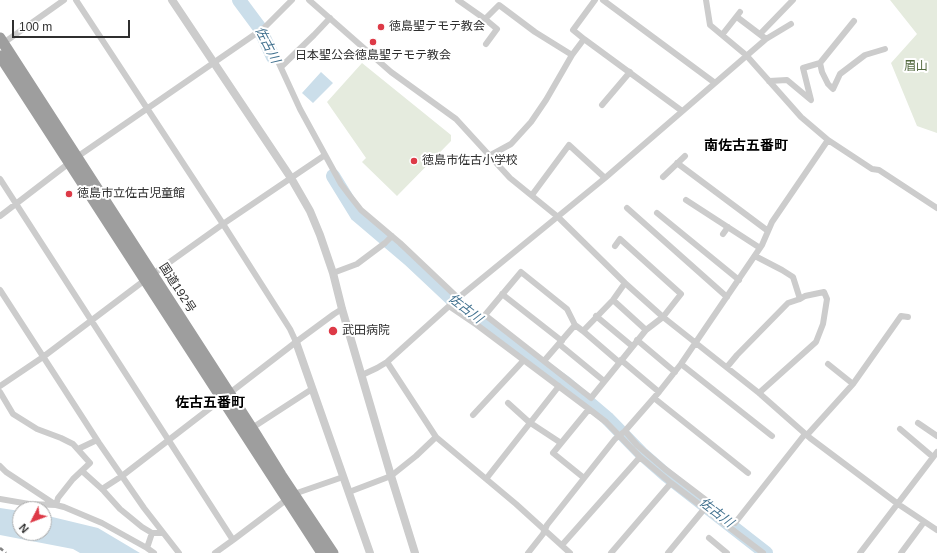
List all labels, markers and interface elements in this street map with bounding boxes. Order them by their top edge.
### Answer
scale bar [14,12,132,38]
text: 100 m [19,20,52,34]
place label: 徳島聖テモテ教会 [389,20,485,34]
marker: 徳島聖テモテ教会 [376,22,386,32]
water label: 佐古川 [251,24,283,66]
marker: 日本聖公会徳島聖テモテ教会 [368,37,378,47]
place label: 日本聖公会徳島聖テモテ教会 [295,49,451,63]
park label: 眉山 [904,60,928,74]
district label: 南佐古五番町 [704,138,788,154]
place label: 徳島市佐古小学校 [422,154,518,168]
marker: 徳島市佐古小学校 [409,156,419,166]
place label: 徳島市立佐古児童館 [77,187,185,201]
marker: 徳島市立佐古児童館 [64,189,74,199]
street label: 国道192号 [156,261,198,315]
water label: 佐古川 [445,291,485,327]
place label: 武田病院 [342,324,390,338]
marker: 武田病院 [327,325,339,337]
district label: 佐古五番町 [175,395,245,411]
water label: 佐古川 [696,495,736,531]
north arrow [12,501,52,541]
text: N [17,521,31,535]

